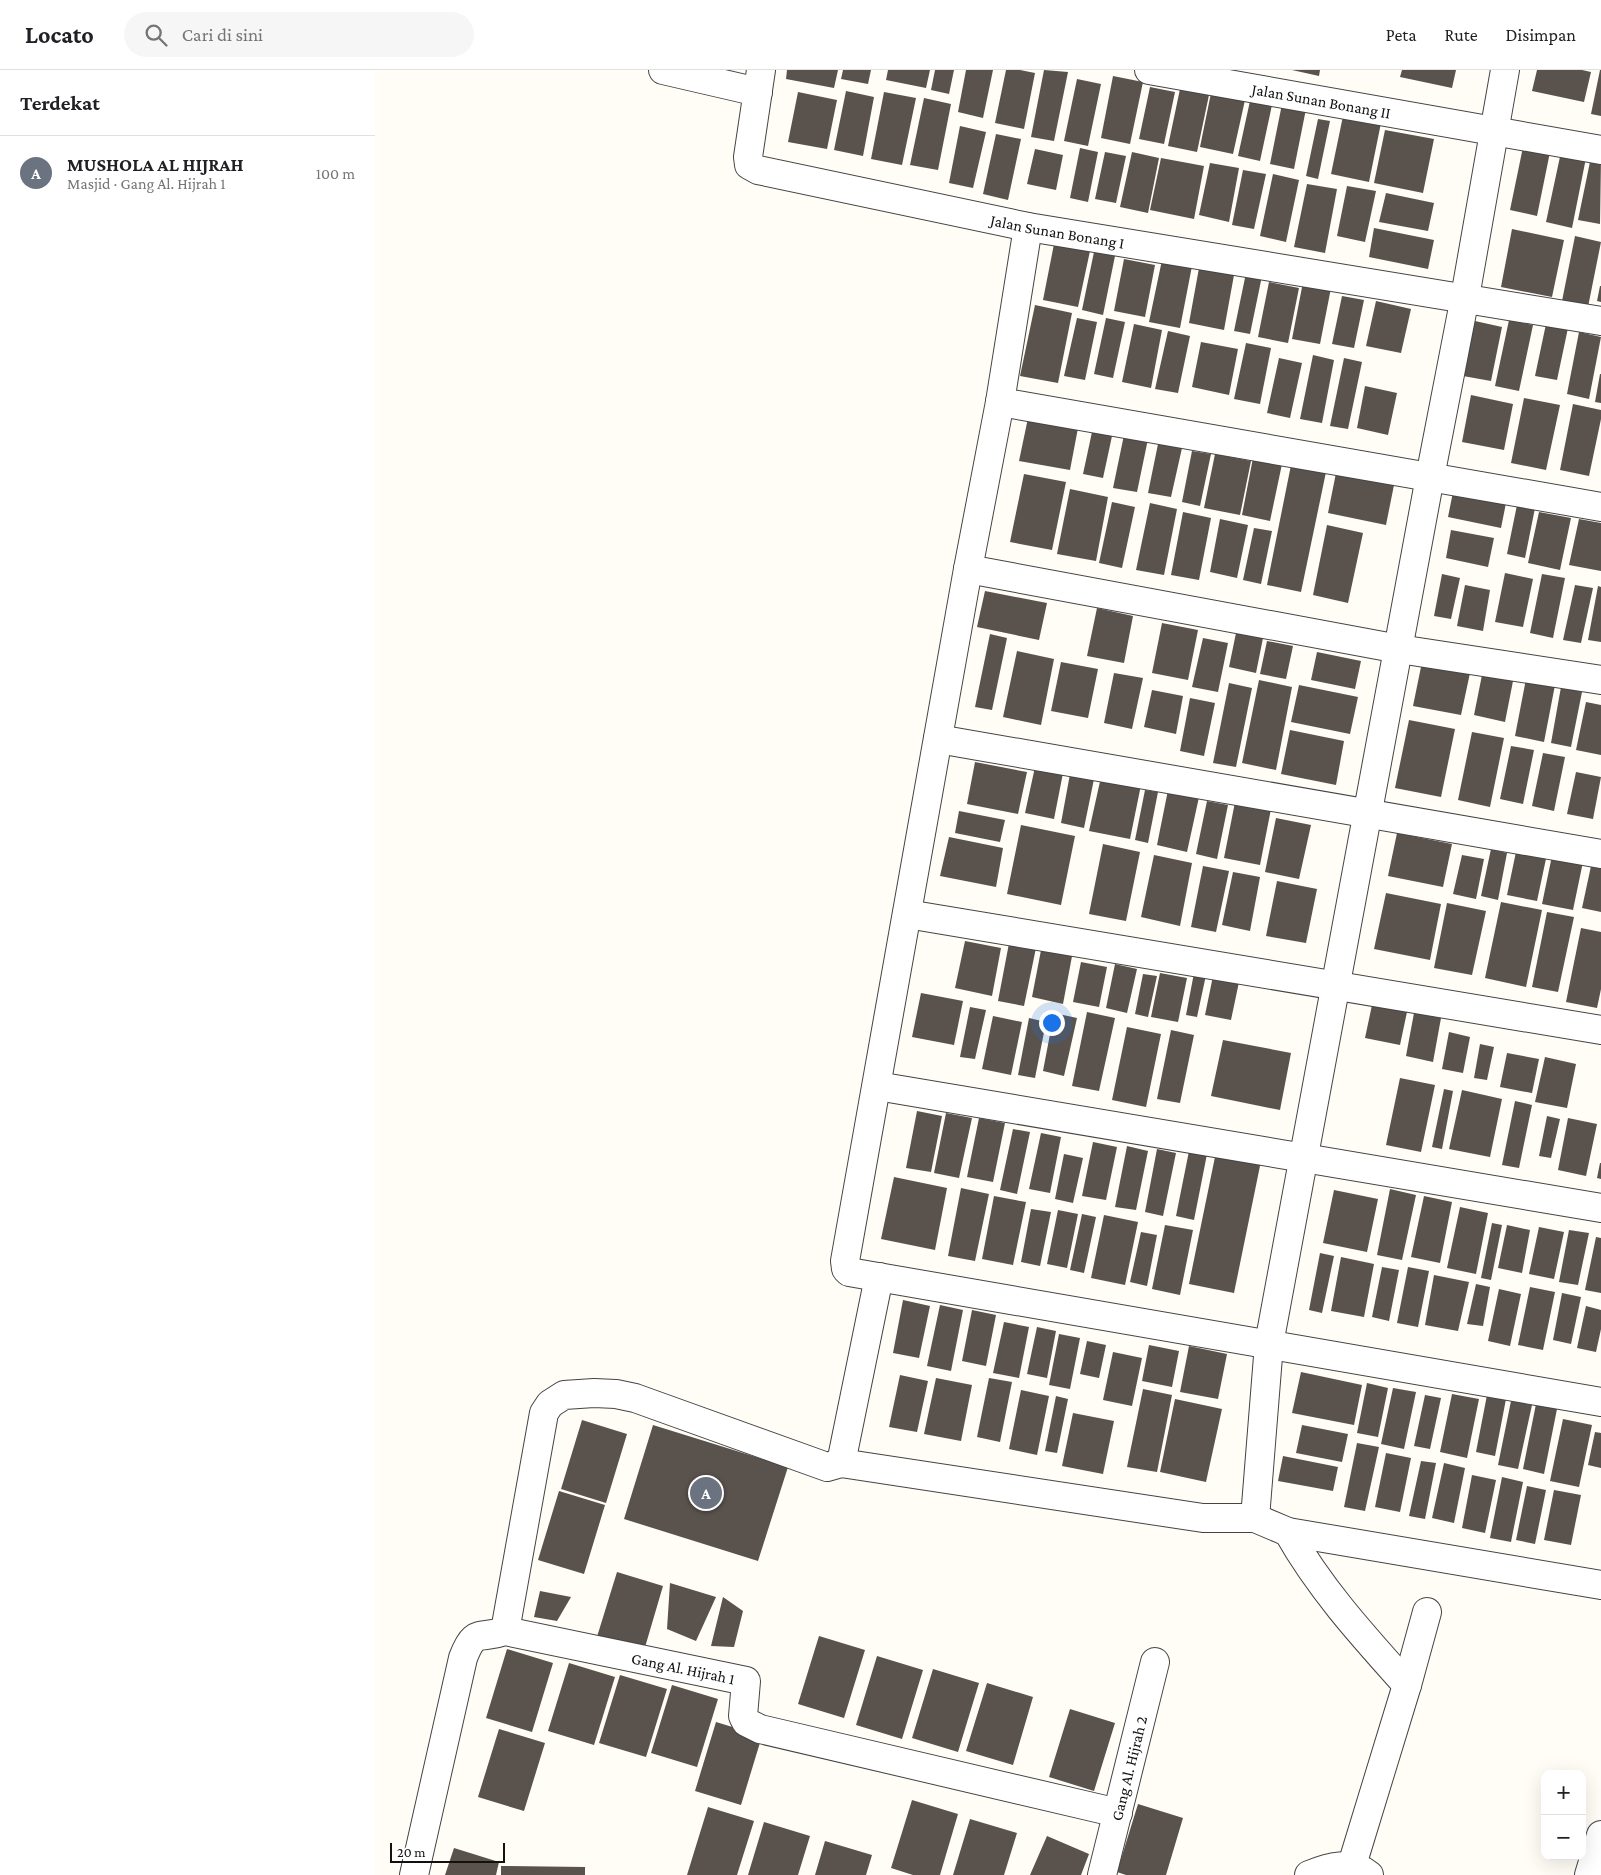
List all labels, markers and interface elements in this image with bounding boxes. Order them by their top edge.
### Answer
search box [124,12,474,57]
text: Locato [25,21,94,48]
icon: search [142,21,170,49]
text: Cari di sini [182,24,263,45]
text: Peta [1386,25,1417,45]
text: Rute [1445,25,1478,45]
text: Disimpan [1506,25,1576,45]
street label: Jalan Sunan Bonang II [1248,80,1392,122]
text: Terdekat [20,91,100,115]
text: MUSHOLA AL HIJRAH [67,154,243,175]
text: A [31,165,41,182]
text: 100 m [316,165,355,182]
text: Masjid · Gang Al. Hijrah 1 [67,175,226,192]
street label: Jalan Sunan Bonang I [987,211,1126,252]
your location [1039,1010,1065,1036]
pin: A [690,1474,722,1512]
street label: Gang Al. Hijrah 1 [630,1649,736,1687]
street label: Gang Al. Hijrah 2 [1108,1714,1150,1823]
map controls [1541,1770,1586,1860]
button: + [1541,1770,1586,1815]
button: − [1541,1815,1586,1860]
scale bar [390,1840,505,1863]
text: 20 m [397,1844,425,1860]

